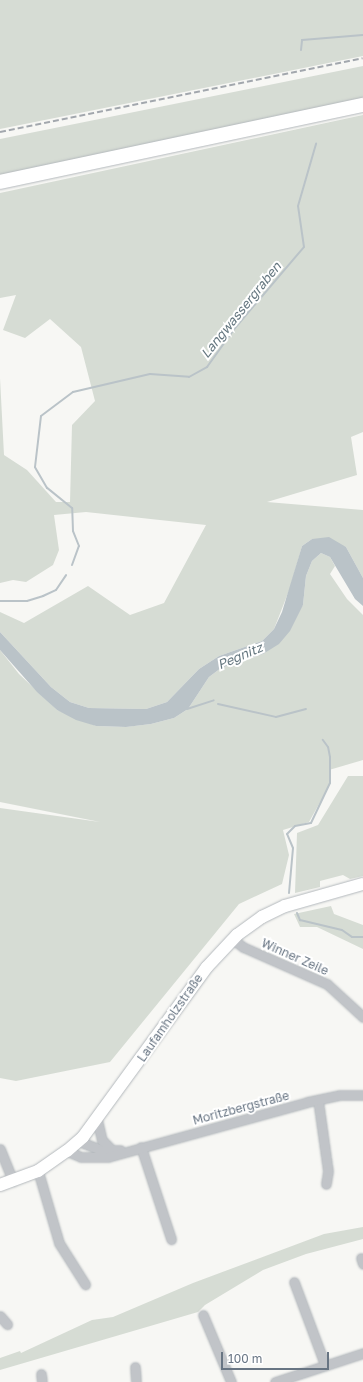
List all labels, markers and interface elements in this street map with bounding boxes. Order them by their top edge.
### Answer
water label: Langwassergraben [198,259,284,361]
water label: Pegnitz [215,640,265,672]
street label: Winner Zeile [259,936,331,978]
street label: Laufamholzstraße [134,971,206,1065]
street label: Moritzbergstraße [191,1088,291,1128]
scale bar [223,1344,331,1370]
text: 100 m [228,1351,262,1366]

